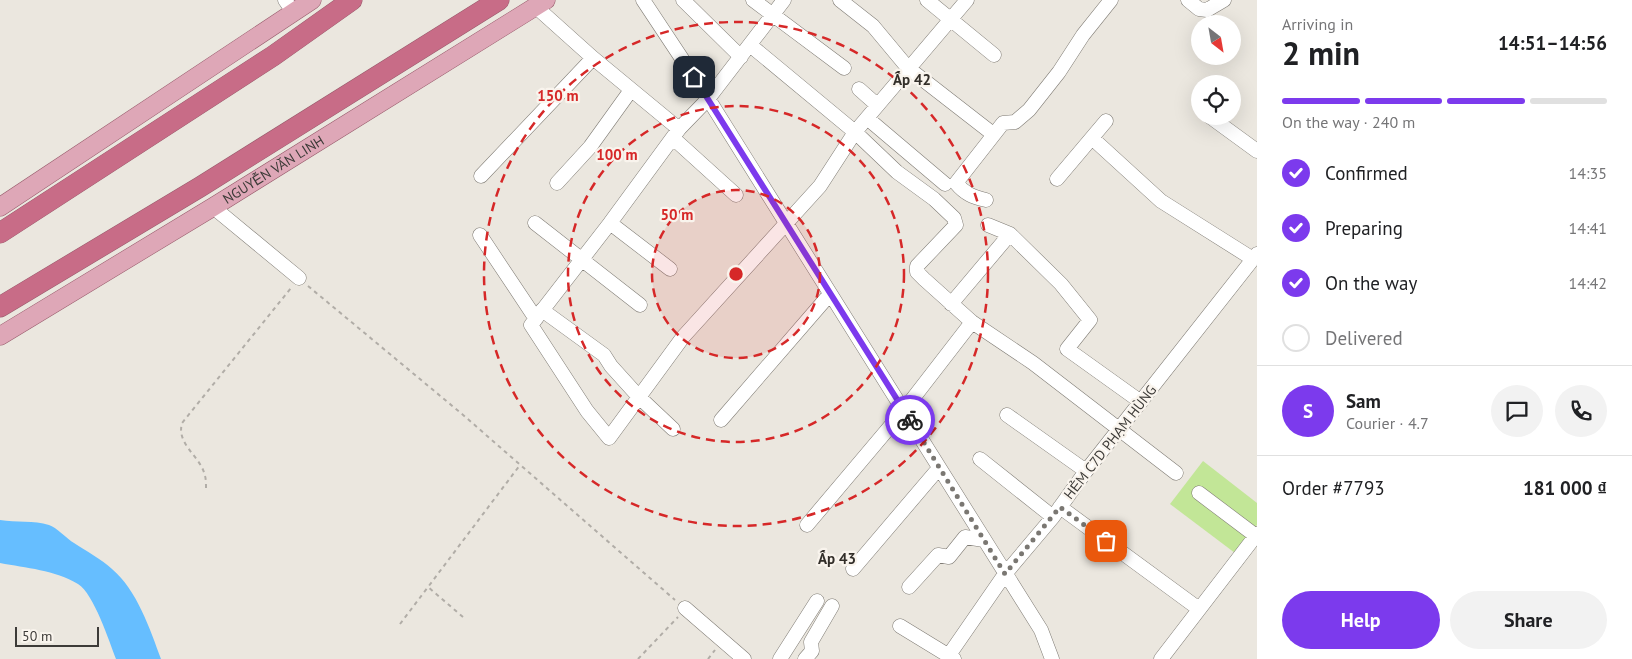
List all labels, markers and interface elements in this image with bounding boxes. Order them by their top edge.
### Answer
text: Arriving in [1282,14,1353,34]
north arrow [1191,15,1241,65]
map controls [1191,15,1241,125]
text: 14:51–14:56 [1498,31,1607,55]
text: 2 min [1282,32,1360,74]
pin [673,56,715,98]
icon: home [680,63,708,91]
district label: Ấp 42 [893,70,931,89]
button: locate [1191,75,1241,125]
text: 150 m [537,86,579,105]
text: On the way · 240 m [1282,112,1415,132]
street label: NGUYỄN VĂN LINH [219,131,327,208]
text: 100 m [596,145,638,164]
icon: check [1282,159,1310,187]
text: Confirmed [1325,161,1408,185]
text: 14:35 [1569,163,1607,183]
text: 50 m [661,205,693,224]
icon: check [1282,214,1310,242]
text: Preparing [1325,216,1403,240]
text: 14:41 [1569,218,1607,238]
centre of rings [727,265,745,283]
icon: check [1282,269,1310,297]
text: On the way [1325,271,1417,295]
text: 14:42 [1569,273,1607,293]
text: Delivered [1325,326,1403,350]
street label: HẺM C7D PHẠM HÙNG [1060,381,1160,503]
button: chat [1491,385,1543,437]
button: phone [1555,385,1607,437]
text: Sam [1346,389,1381,413]
courier [885,395,935,445]
text: S [1303,399,1313,423]
icon: bike [896,406,924,434]
text: Courier · 4.7 [1346,413,1429,433]
text: Order #7793 [1282,476,1385,500]
text: 181 000 ₫ [1523,476,1607,500]
pin [1085,520,1127,562]
icon: bag [1092,527,1120,555]
district label: Ấp 43 [818,549,856,568]
button: Help [1282,591,1440,649]
button: Share [1450,591,1607,649]
scale bar [15,624,99,647]
text: 50 m [22,627,52,645]

